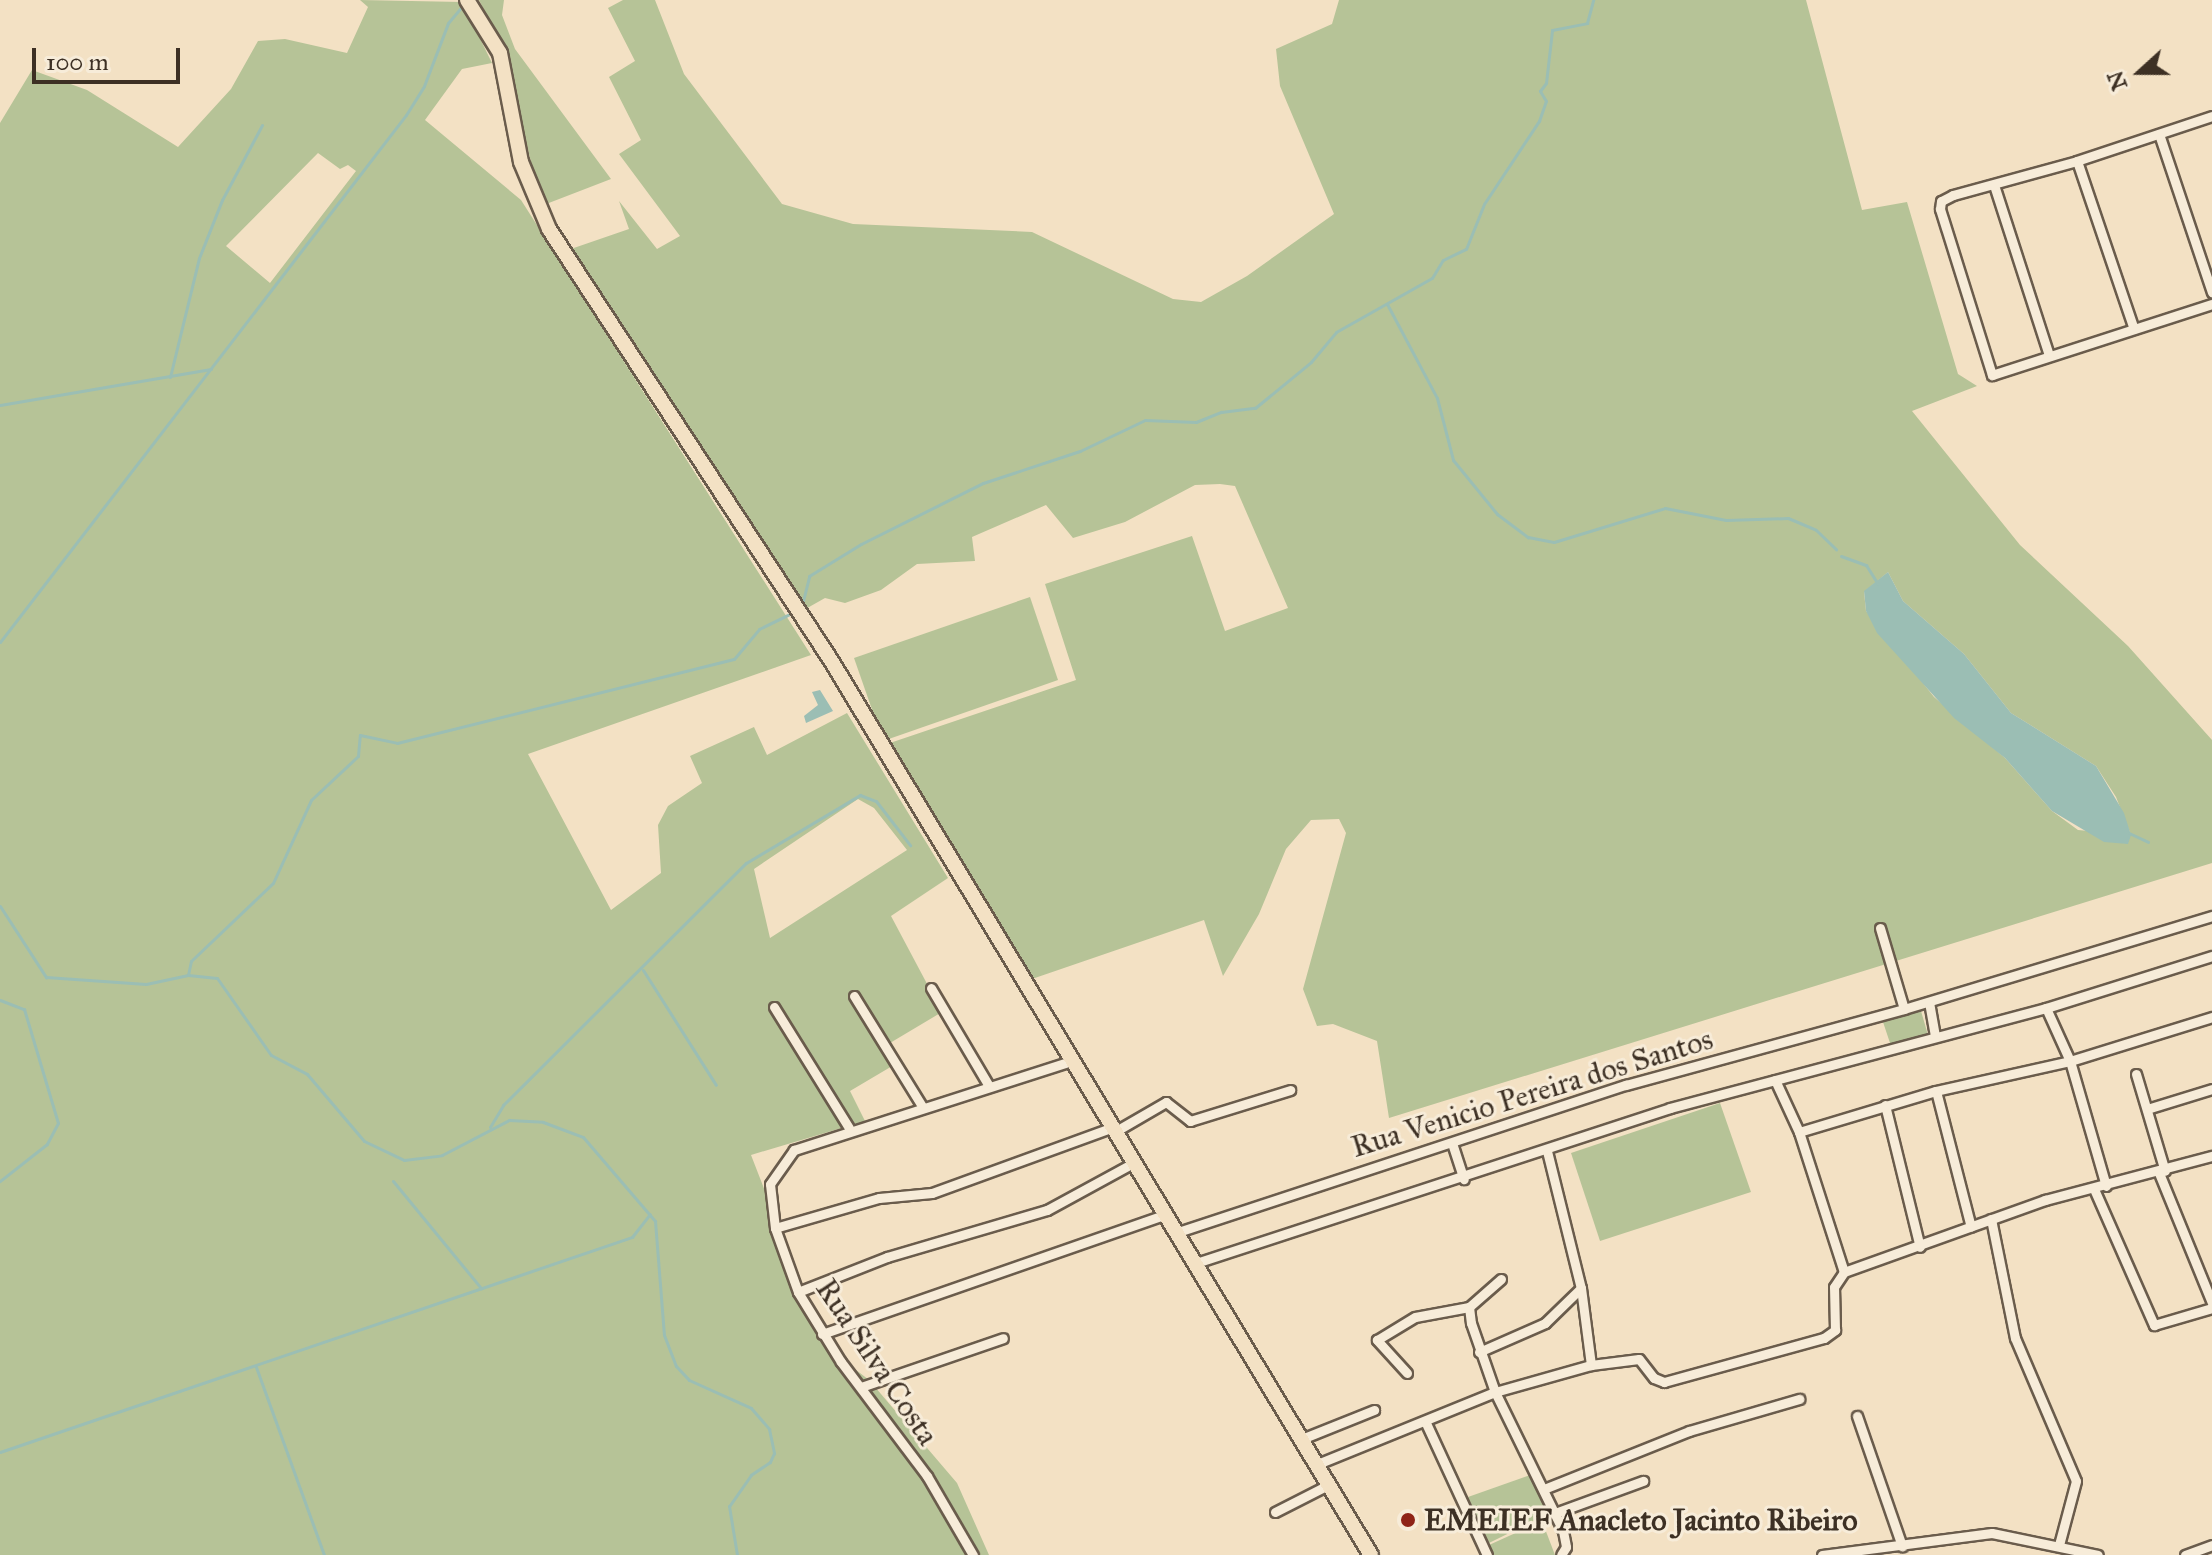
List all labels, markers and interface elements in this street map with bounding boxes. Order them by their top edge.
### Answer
scale bar [36,32,184,82]
north arrow [2100,32,2180,112]
text: 100 m [46,47,109,77]
text: N [2101,67,2133,94]
street label: Rua Venicio Pereira dos Santos [1347,1021,1717,1165]
street label: Rua Silva Costa [808,1272,946,1452]
place label: EMEIEF Anacleto Jacinto Ribeiro [1424,1502,1858,1538]
marker: EMEIEF Anacleto Jacinto Ribeiro [1399,1511,1417,1529]

